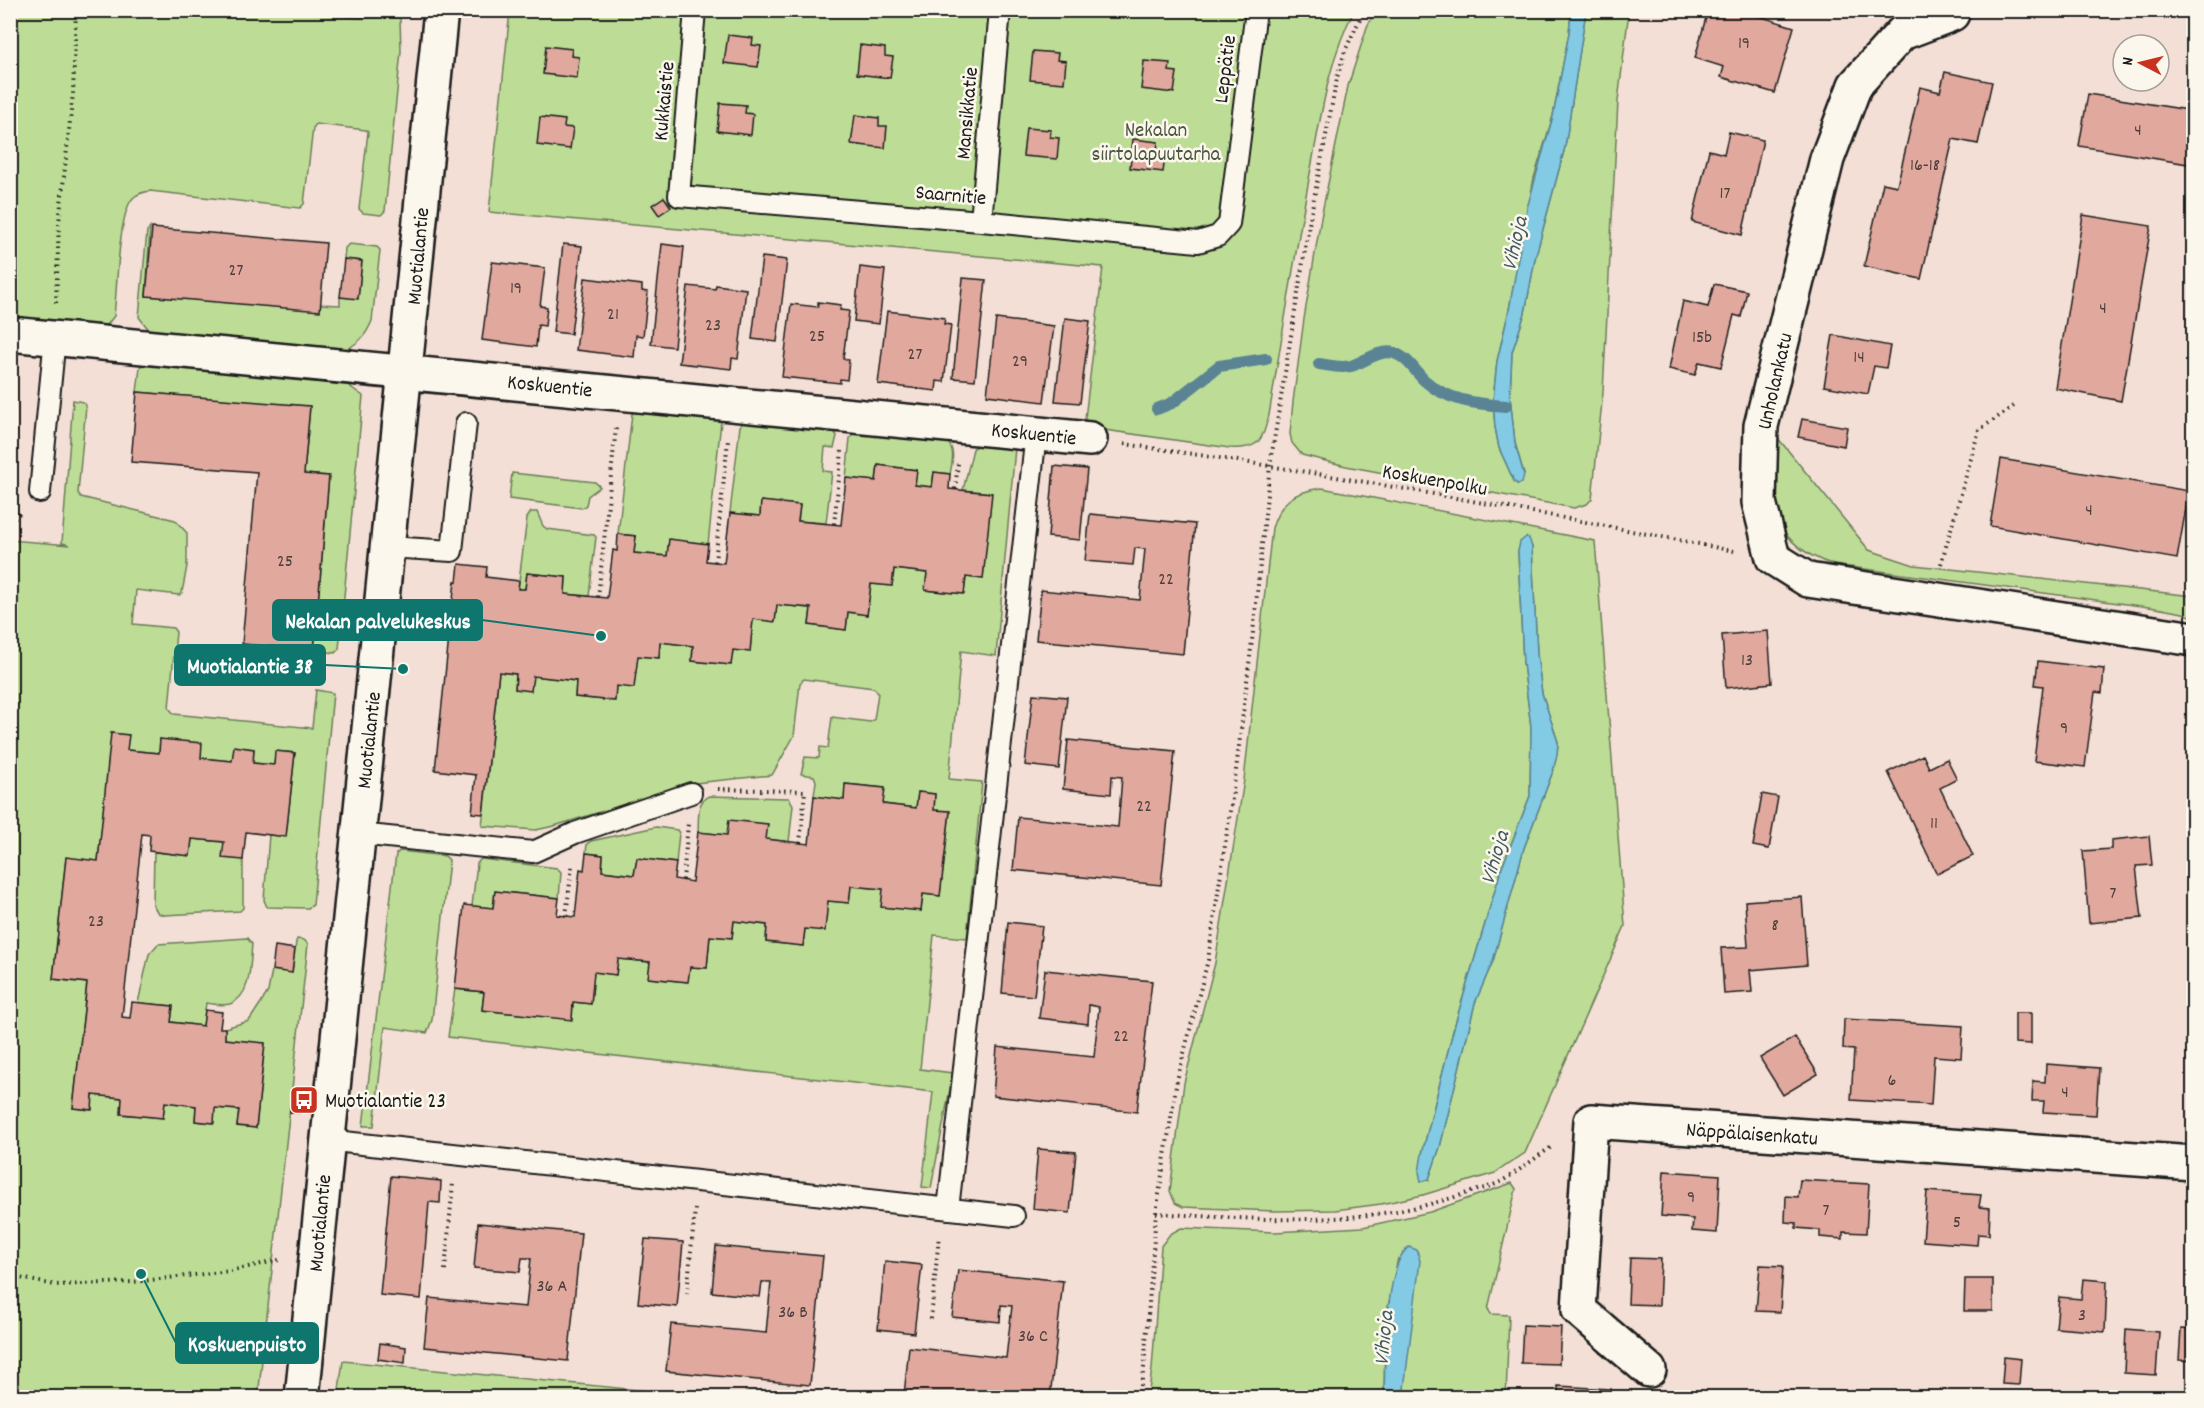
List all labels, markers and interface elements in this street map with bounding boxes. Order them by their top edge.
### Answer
house number: 19 [1738,32,1750,57]
north arrow [2111,33,2171,93]
street label: Leppätie [1208,34,1246,105]
text: N [2117,56,2141,67]
street label: Kukkaistie [648,60,684,142]
street label: Mansikkatie [950,66,988,161]
park label: Nekalan siirtolapuutarha [1092,117,1222,171]
house number: 4 [2134,119,2142,144]
house number: 16-18 [1910,154,1940,179]
street label: Saarnitie [914,179,987,215]
house number: 17 [1720,182,1731,207]
street label: Muotialantie [401,206,439,306]
water label: Vihioja [1495,212,1538,274]
house number: 27 [229,259,243,284]
house number: 19 [510,277,522,302]
house number: 4 [2099,297,2107,322]
house number: 21 [607,303,619,328]
house number: 23 [705,314,721,339]
house number: 25 [809,325,825,350]
house number: 15b [1692,326,1712,351]
street label: Unholankatu [1751,330,1803,433]
house number: 27 [908,343,922,368]
house number: 14 [1853,346,1865,371]
house number: 29 [1012,350,1028,375]
street label: Koskuentie [506,369,594,407]
street label: Koskuentie [990,417,1078,455]
street label: Koskuenpolku [1380,458,1489,506]
house number: 4 [2085,499,2093,524]
house number: 25 [277,550,293,575]
house number: 22 [1158,568,1174,593]
callout: Nekalan palvelukeskus [273,600,482,640]
text: Nekalan palvelukeskus [285,608,471,639]
callout: Muotialantie 38 [175,645,325,685]
house number: 13 [1741,649,1753,674]
text: Muotialantie 38 [187,653,313,684]
street label: Muotialantie [351,690,391,790]
house number: 9 [2060,717,2068,742]
house number: 22 [1136,795,1152,820]
house number: 11 [1930,812,1938,837]
water label: Vihioja [1474,826,1520,889]
house number: 7 [2110,882,2117,907]
house number: 23 [88,910,104,935]
house number: 8 [1771,914,1779,939]
house number: 22 [1113,1025,1129,1050]
house number: 6 [1888,1069,1896,1094]
house number: 4 [2061,1081,2069,1106]
bus stop icon: Muotialantie 23 [288,1084,320,1116]
place label: Muotialantie 23 [325,1088,446,1118]
street label: Näppälaisenkatu [1685,1116,1819,1156]
street label: Muotialantie [303,1173,341,1273]
house number: 9 [1687,1186,1695,1211]
house number: 7 [1823,1199,1830,1224]
house number: 5 [1953,1211,1961,1236]
house number: 36 A [537,1275,568,1300]
house number: 36 B [778,1301,808,1326]
house number: 3 [2078,1304,2086,1329]
water label: Vihioja [1368,1308,1403,1367]
callout: Koskuenpuisto [176,1323,318,1363]
house number: 36 C [1018,1325,1048,1350]
text: Koskuenpuisto [188,1331,306,1362]

